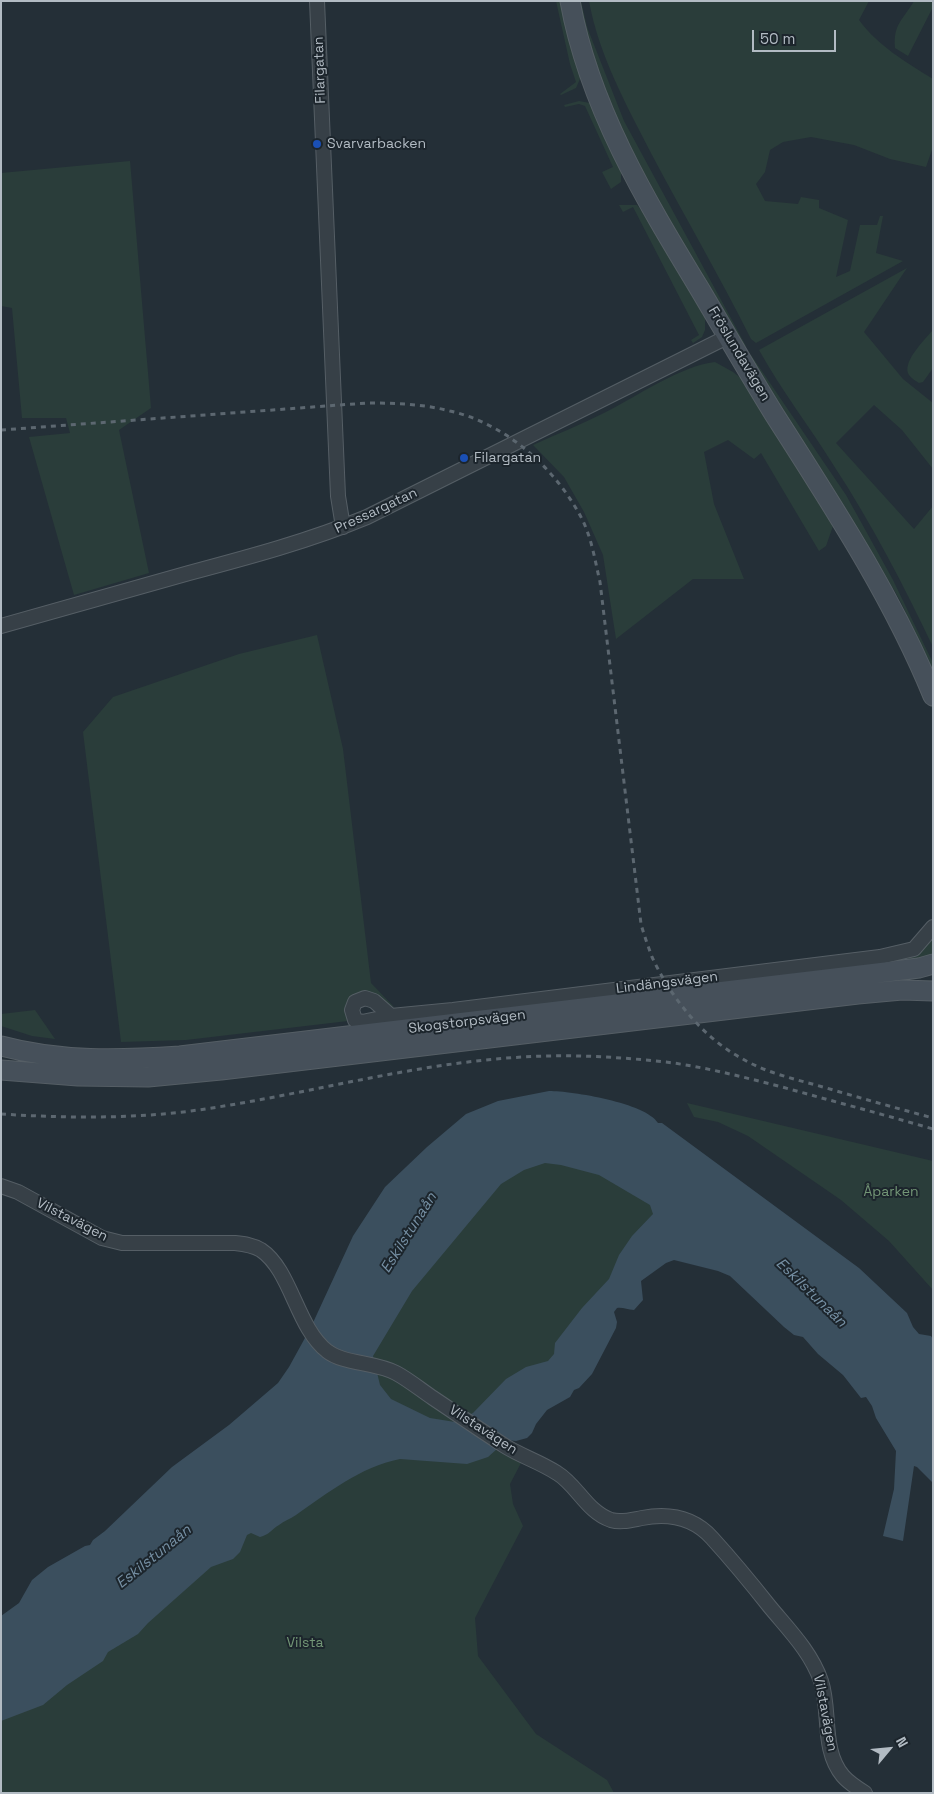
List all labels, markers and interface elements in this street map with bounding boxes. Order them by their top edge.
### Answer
scale bar [754,20,838,52]
text: 50 m [760,29,795,48]
street label: Filargatan [310,36,330,104]
place label: Svarvarbacken [327,136,426,152]
marker: Svarvarbacken [311,138,323,150]
street label: Fröslundavägen [704,304,774,404]
place label: Filargatan [474,450,541,466]
marker: Filargatan [458,452,470,464]
street label: Pressargatan [332,485,420,537]
street label: Lindängsvägen [615,968,719,998]
street label: Skogstorpsvägen [407,1006,527,1038]
park label: Åparken [863,1184,919,1200]
water label: Eskilstunaån [377,1190,441,1276]
street label: Vilstavägen [33,1195,111,1245]
water label: Eskilstunaån [772,1255,850,1331]
street label: Vilstavägen [446,1402,520,1458]
water label: Eskilstunaån [113,1521,195,1593]
park label: Vilsta [286,1635,324,1651]
street label: Vilstavägen [809,1673,841,1753]
north arrow [864,1724,914,1774]
text: N [892,1734,912,1750]

